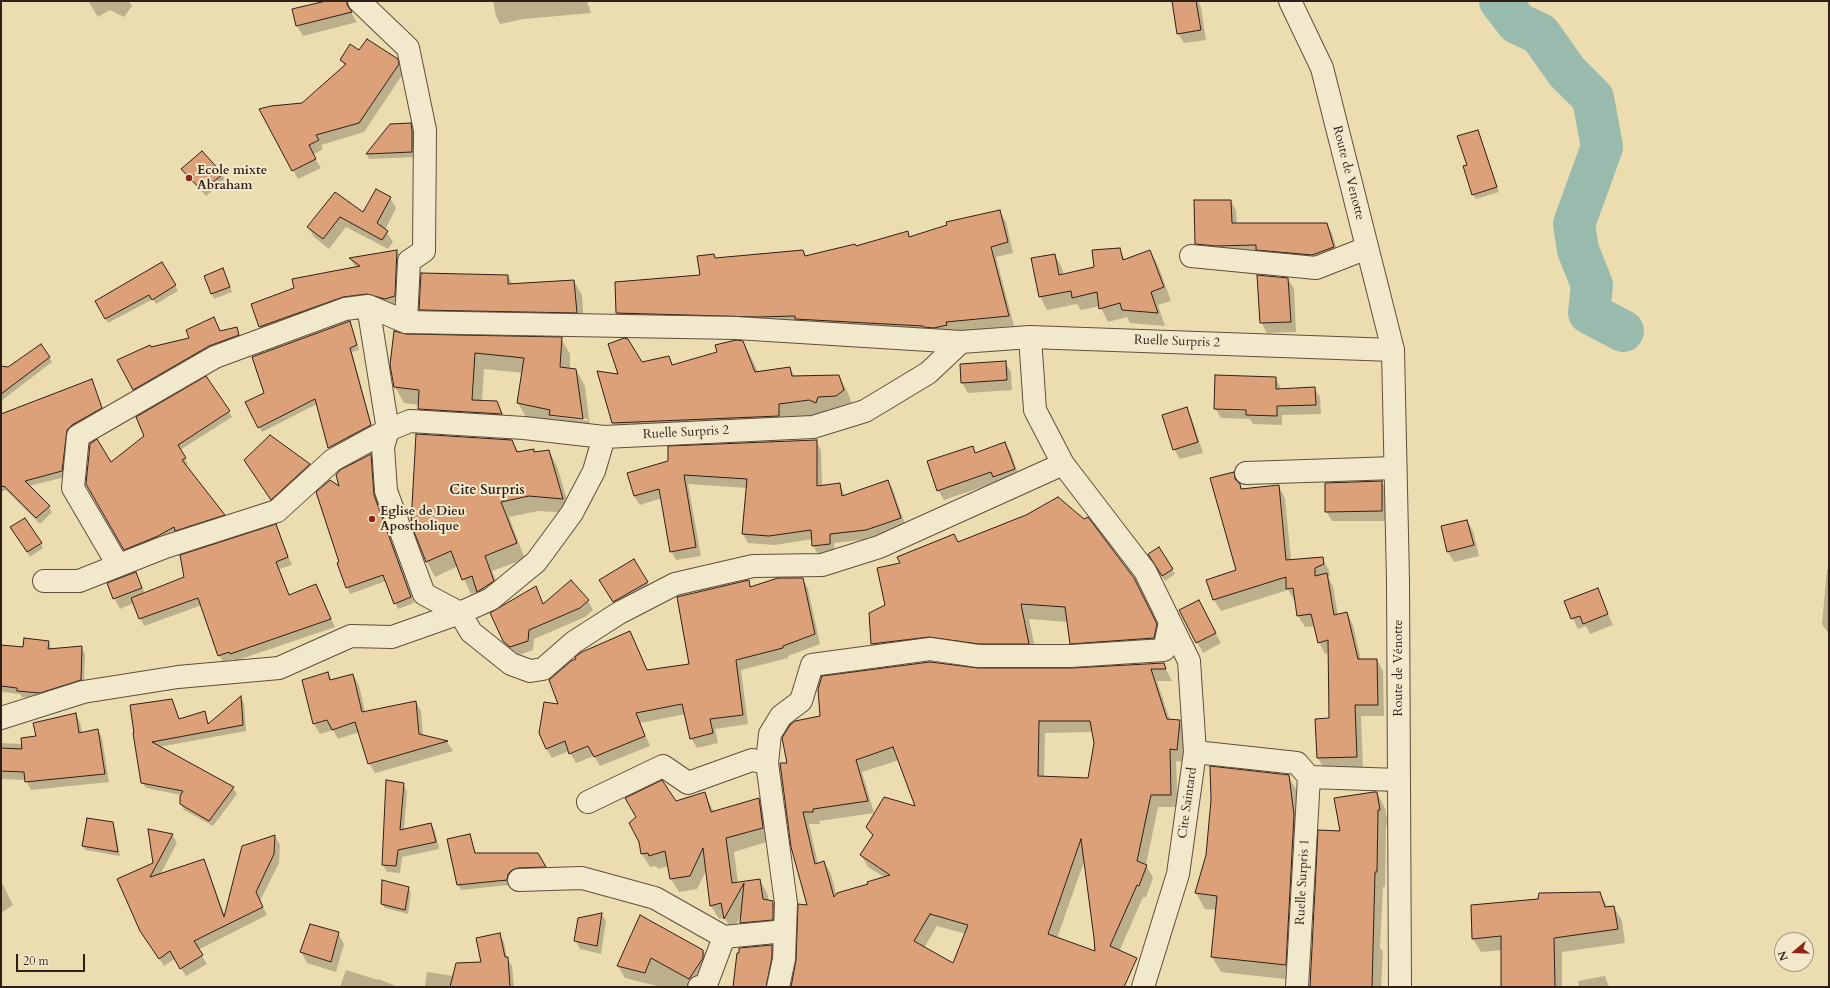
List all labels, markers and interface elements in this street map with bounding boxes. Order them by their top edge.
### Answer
street label: Route de Venotte [1329,124,1367,222]
place label: Ecole mixte Abraham [197,163,267,194]
marker: Ecole mixte Abraham [184,173,194,183]
street label: Ruelle Surpris 2 [1134,333,1220,351]
street label: Ruelle Surpris 2 [643,423,729,443]
district label: Cite Surpris [449,483,525,499]
place label: Eglise de Dieu Apostholique [380,504,465,535]
marker: Eglise de Dieu Apostholique [367,514,377,524]
street label: Route de Vénotte [1391,620,1407,716]
street label: Cite Saintard [1175,766,1201,840]
street label: Ruelle Surpris 1 [1293,839,1313,925]
north arrow [1774,932,1814,972]
scale bar [18,946,87,972]
text: N [1774,949,1792,963]
text: 20 m [23,953,49,969]

